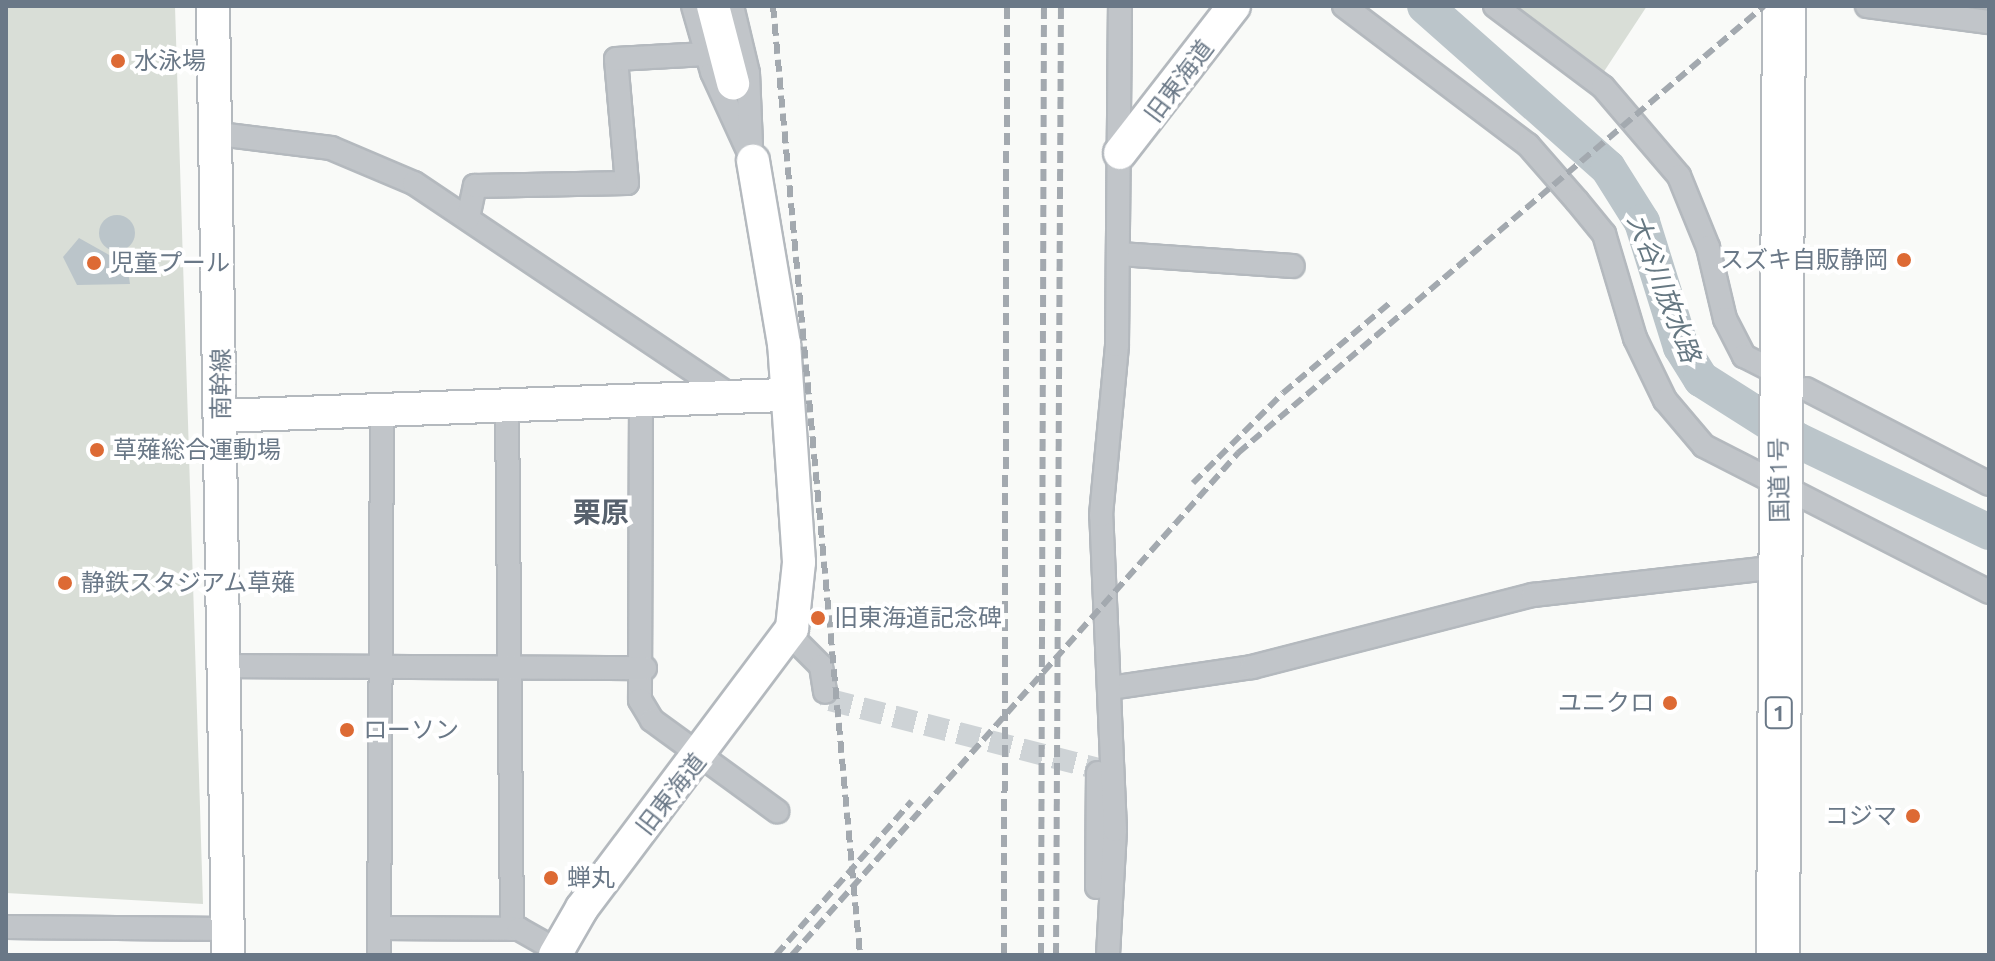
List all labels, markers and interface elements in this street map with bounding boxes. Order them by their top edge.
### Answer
street label: 旧東海道 [1139,34,1219,128]
place label: 水泳場 [134,47,206,75]
marker: 水泳場 [109,52,127,70]
water label: 大谷川放水路 [1621,210,1707,366]
place label: スズキ自販静岡 [1720,246,1888,274]
place label: 児童プール [110,249,230,277]
marker: スズキ自販静岡 [1895,251,1913,269]
marker: 児童プール [85,254,103,272]
street label: 南幹線 [207,348,235,420]
place label: 草薙総合運動場 [113,436,281,464]
street label: 国道1号 [1764,437,1794,523]
marker: 草薙総合運動場 [88,441,106,459]
district label: 栗原 [573,495,629,529]
place label: 静鉄スタジアム草薙 [81,569,297,597]
marker: 静鉄スタジアム草薙 [56,574,74,592]
place label: 旧東海道記念碑 [834,604,1002,632]
marker: 旧東海道記念碑 [809,609,827,627]
place label: ユニクロ [1558,689,1654,717]
marker: ユニクロ [1661,694,1679,712]
road number: 1 [1763,695,1795,731]
place label: ローソン [363,716,459,744]
marker: ローソン [338,721,356,739]
street label: 旧東海道 [630,747,712,841]
place label: コジマ [1825,802,1897,830]
marker: コジマ [1904,807,1922,825]
place label: 蝉丸 [567,864,615,892]
marker: 蝉丸 [542,869,560,887]

